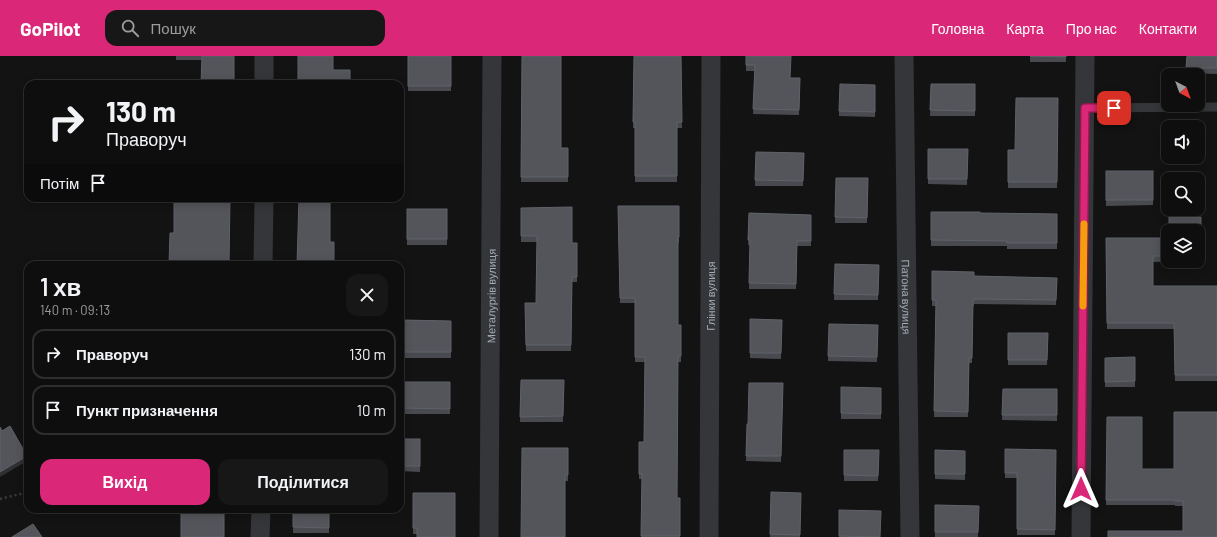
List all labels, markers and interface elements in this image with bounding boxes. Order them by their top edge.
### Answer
search box [105,10,385,46]
text: GoPilot [20,17,81,40]
icon: search [119,17,141,39]
text: Пошук [151,19,196,37]
text: Головна [931,20,984,37]
text: Карта [1006,20,1044,37]
text: Про нас [1066,20,1117,37]
text: Контакти [1139,20,1197,37]
north arrow [1161,68,1205,112]
map controls [1161,68,1205,268]
pin [1097,91,1131,125]
text: 130 m [106,94,176,128]
icon: right [40,96,92,148]
icon: arrive [1103,97,1125,119]
button: sound [1161,120,1205,164]
text: Праворуч [106,128,187,150]
icon: arrive [87,172,109,194]
button: search [1161,172,1205,216]
text: Потім [40,174,79,192]
button: layers [1161,224,1205,268]
street label: Металургів вулиця [484,249,497,343]
street label: Патона вулиця [900,259,914,335]
street label: Глінки вулиця [703,261,717,331]
text: 1 хв [40,272,81,301]
button: close [346,274,388,316]
text: 140 m · 09:13 [40,302,110,318]
icon: right [42,343,64,365]
text: Праворуч [76,345,149,363]
text: 130 m [349,345,386,363]
icon: arrive [42,399,64,421]
text: Пункт призначення [76,401,218,419]
text: 10 m [357,401,386,419]
button: Вихід [40,459,210,505]
button: Поділитися [218,459,388,505]
position arrow [1060,468,1102,510]

